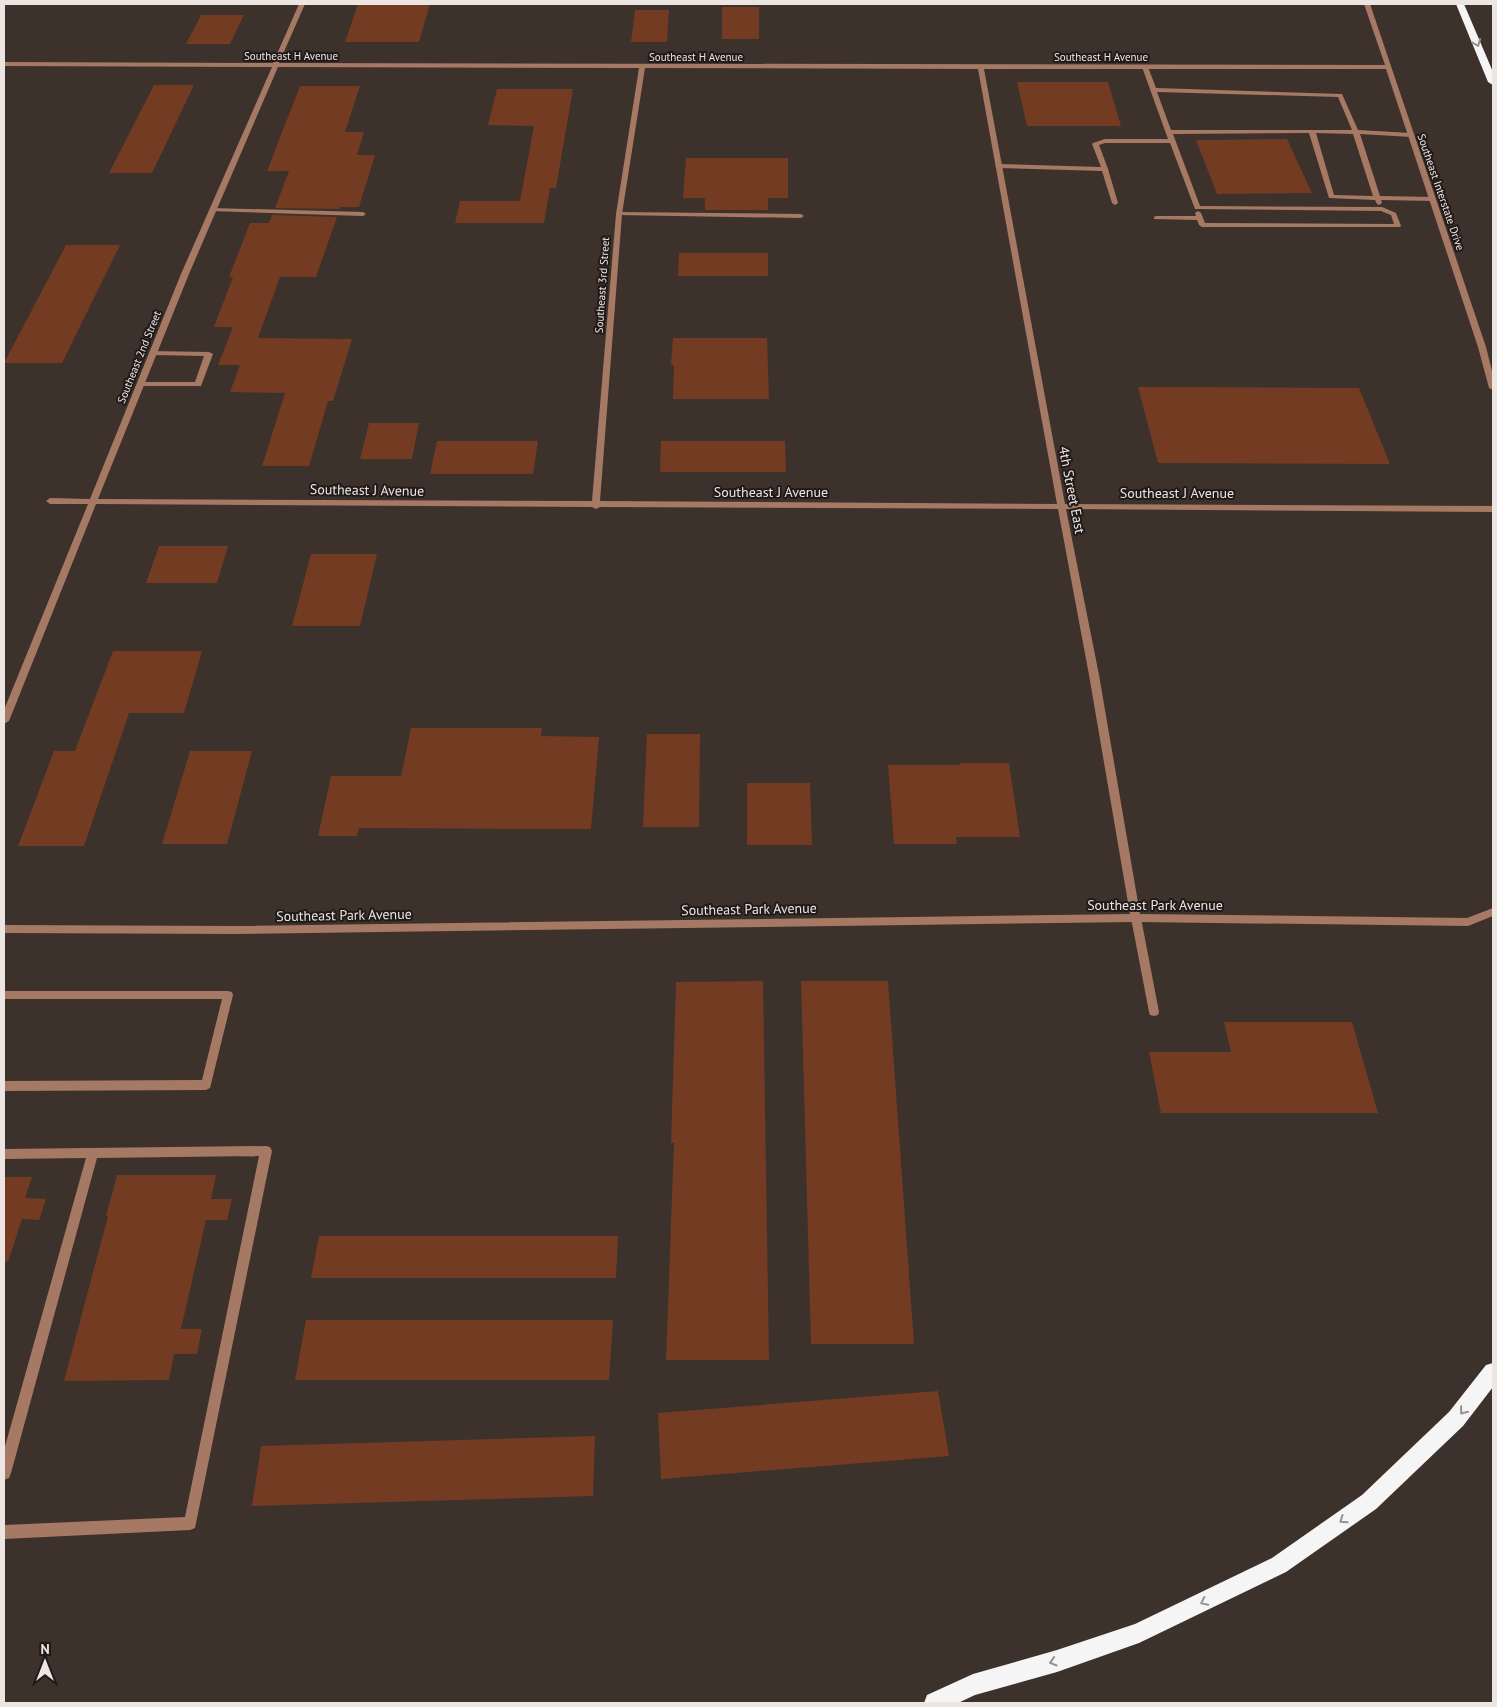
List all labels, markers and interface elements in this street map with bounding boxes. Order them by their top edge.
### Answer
one-way arrow [1470,38,1481,47]
street label: Southeast H Avenue [244,49,338,63]
street label: Southeast H Avenue [649,50,743,64]
street label: Southeast H Avenue [1054,50,1148,64]
street label: Southeast Interstate Drive [1414,132,1468,253]
street label: Southeast 3rd Street [592,236,612,334]
street label: Southeast 2nd Street [114,308,164,405]
street label: 4th Street East [1055,445,1089,535]
street label: Southeast J Avenue [310,480,424,500]
street label: Southeast J Avenue [714,483,828,501]
street label: Southeast J Avenue [1120,484,1234,502]
street label: Southeast Park Avenue [1087,896,1223,914]
street label: Southeast Park Avenue [681,899,817,919]
street label: Southeast Park Avenue [276,905,412,925]
one-way arrow [1460,1405,1469,1415]
one-way arrow [1340,1514,1349,1523]
one-way arrow [1200,1596,1209,1606]
north arrow [20,1637,70,1687]
text: N [40,1640,50,1658]
one-way arrow [1049,1657,1058,1667]

